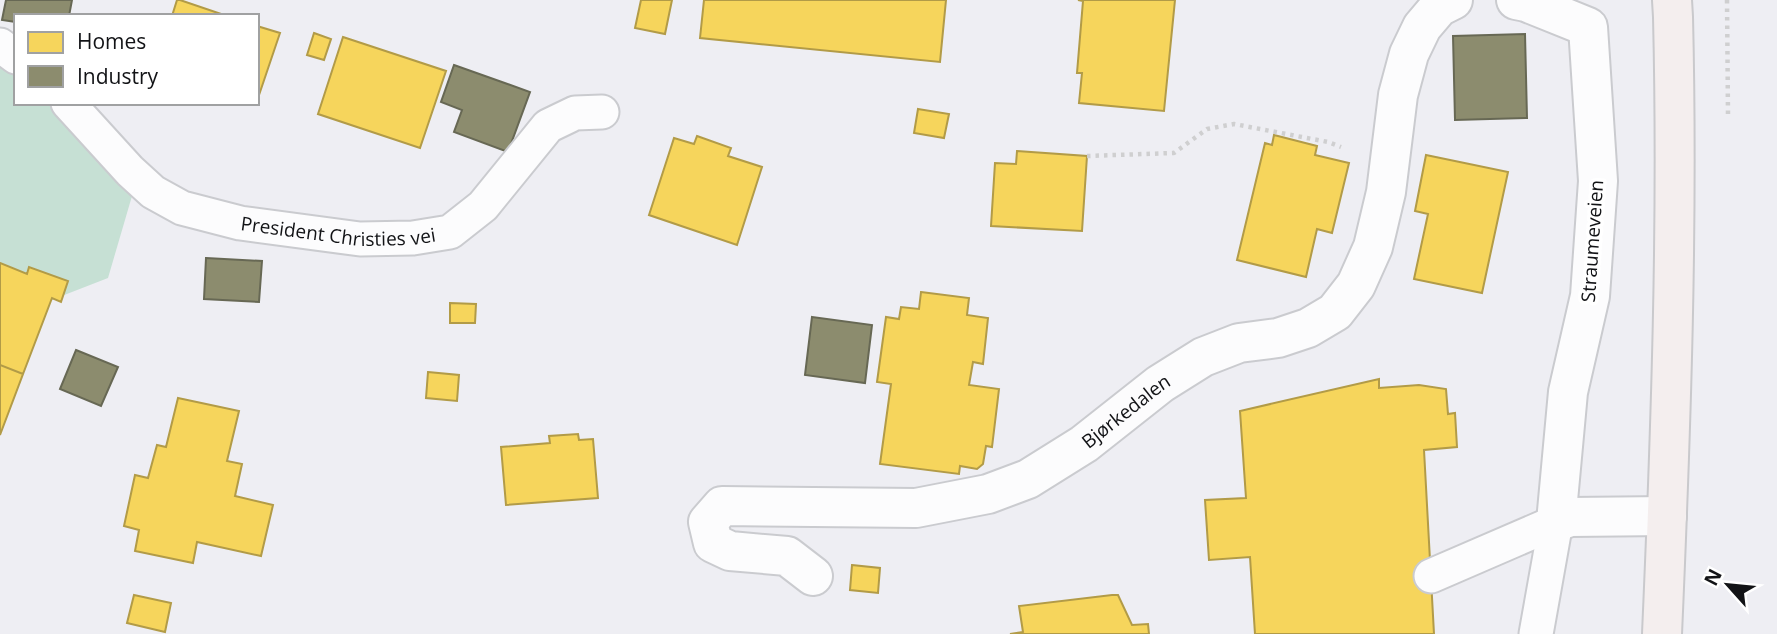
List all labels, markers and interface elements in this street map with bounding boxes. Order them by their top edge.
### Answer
legend [14,14,259,105]
text: Homes [77,27,146,55]
text: Industry [77,62,159,90]
street label: Straumeveien [1575,179,1609,303]
street label: President Christies vei [239,210,437,252]
street label: Bjørkedalen [1076,368,1175,454]
north arrow [1693,550,1763,620]
text: N [1698,564,1728,590]

